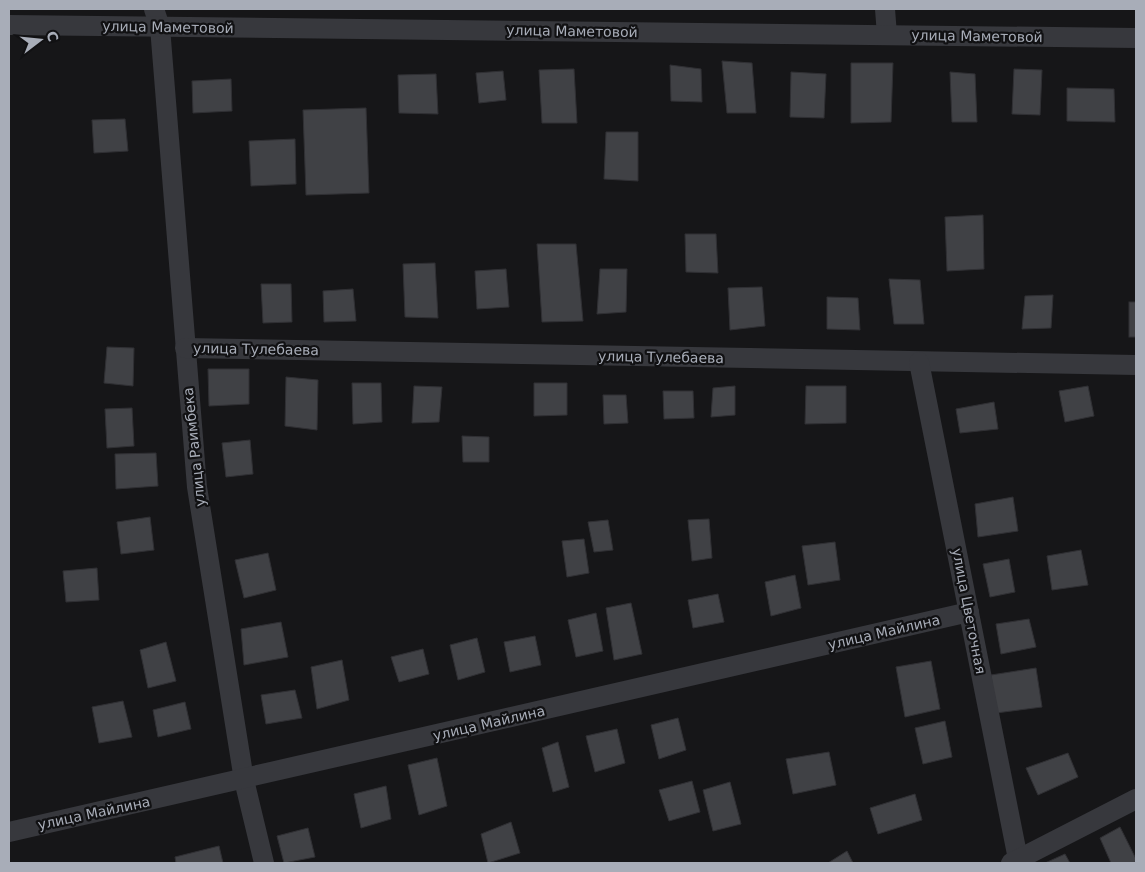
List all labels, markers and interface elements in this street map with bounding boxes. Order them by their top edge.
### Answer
north arrow [15,15,65,65]
street label: улица Маметовой [102,18,234,36]
street label: улица Маметовой [506,22,638,40]
street label: улица Маметовой [911,27,1043,45]
text: С [43,29,62,44]
street label: улица Тулебаева [193,340,319,358]
street label: улица Тулебаева [598,348,724,366]
street label: улица Раимбека [180,387,208,507]
street label: улица Цветочная [949,547,989,675]
street label: улица Майлина [826,611,942,653]
street label: улица Майлина [431,702,547,744]
street label: улица Майлина [36,793,152,833]

